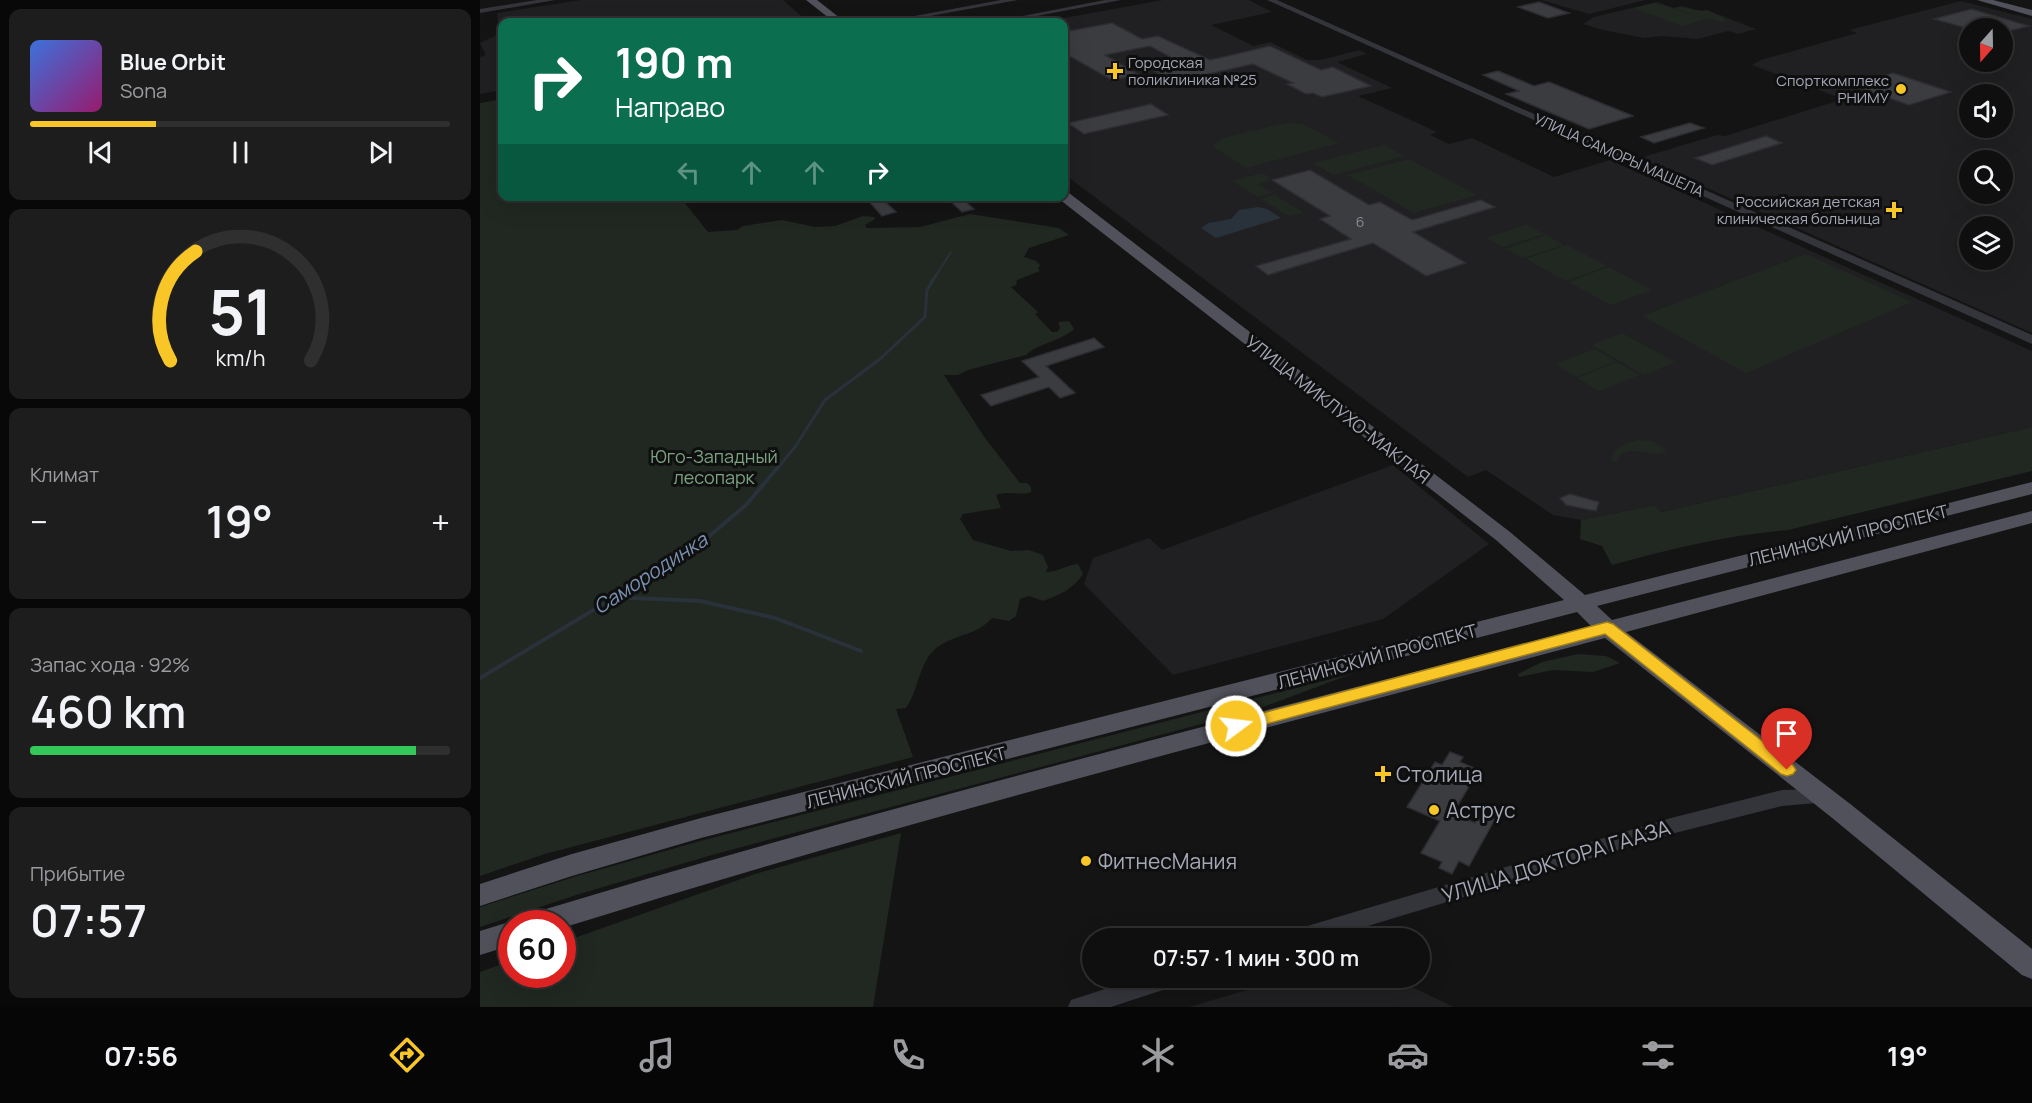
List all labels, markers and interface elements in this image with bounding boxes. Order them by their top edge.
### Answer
north arrow [1959,18,2013,72]
map controls [1959,18,2013,270]
text: 190 m [615,33,733,91]
icon: right [516,42,594,120]
text: Blue Orbit [120,47,226,77]
place label: Городская поликлиника №25 [1128,52,1257,90]
marker: Городская поликлиника №25 [1106,62,1124,80]
place label: Спорткомплекс РНИМУ [1776,70,1890,108]
text: Sona [120,77,167,104]
marker: Спорткомплекс РНИМУ [1894,82,1908,96]
button: sound [1959,84,2013,138]
text: Направо [615,88,725,125]
street label: УЛИЦА САМОРЫ МАШЕЛА [1531,108,1708,202]
icon: previous [84,136,117,169]
icon: pause [224,136,257,169]
icon: next [364,136,397,169]
button: search [1959,150,2013,204]
icon: left [672,156,705,189]
icon: ahead [735,156,768,189]
icon: ahead [798,156,831,189]
icon: right [861,156,894,189]
place label: Российская детская клиническая больница [1717,191,1880,229]
marker: Российская детская клиническая больница [1885,201,1903,219]
house number: 6 [1356,212,1364,231]
button: layers [1959,216,2013,270]
text: 51 [208,268,272,354]
street label: УЛИЦА МИКЛУХО-МАКЛАЯ [1241,329,1435,489]
text: km/h [215,343,265,372]
park label: Юго-Западный лесопарк [650,444,778,489]
text: Климат [30,461,99,488]
text: 19° [206,490,273,552]
street label: ЛЕНИНСКИЙ ПРОСПЕКТ [1746,498,1951,571]
text: − [30,499,48,544]
text: + [431,499,450,544]
water label: Самородинка [588,526,713,620]
street label: ЛЕНИНСКИЙ ПРОСПЕКТ [1275,618,1479,694]
text: Запас хода · 92% [30,651,190,678]
text: 460 km [30,680,186,742]
position arrow [1204,694,1268,758]
pin [1761,708,1812,770]
icon: arrive [1770,717,1803,750]
street label: ЛЕНИНСКИЙ ПРОСПЕКТ [804,740,1009,813]
place label: Столица [1396,760,1483,788]
marker: Столица [1374,765,1392,783]
place label: Аструс [1446,796,1516,824]
marker: Аструс [1427,803,1441,817]
street label: УЛИЦА ДОКТОРА ГААЗА [1438,813,1674,909]
place label: ФитнесМания [1098,847,1237,875]
marker: ФитнесМания [1079,854,1093,868]
text: Прибытие [30,860,125,887]
text: 07:57 [30,889,147,951]
speed limit sign: 60 [498,910,576,988]
text: 07:57 · 1 мин · 300 m [1153,943,1359,973]
icon: directions [386,1034,428,1076]
icon: music [636,1034,678,1076]
icon: phone [887,1034,929,1076]
icon: climate [1137,1034,1179,1076]
icon: car [1387,1034,1429,1076]
icon: filters [1637,1034,1679,1076]
text: 07:56 [104,1037,178,1074]
text: 19° [1887,1037,1928,1074]

